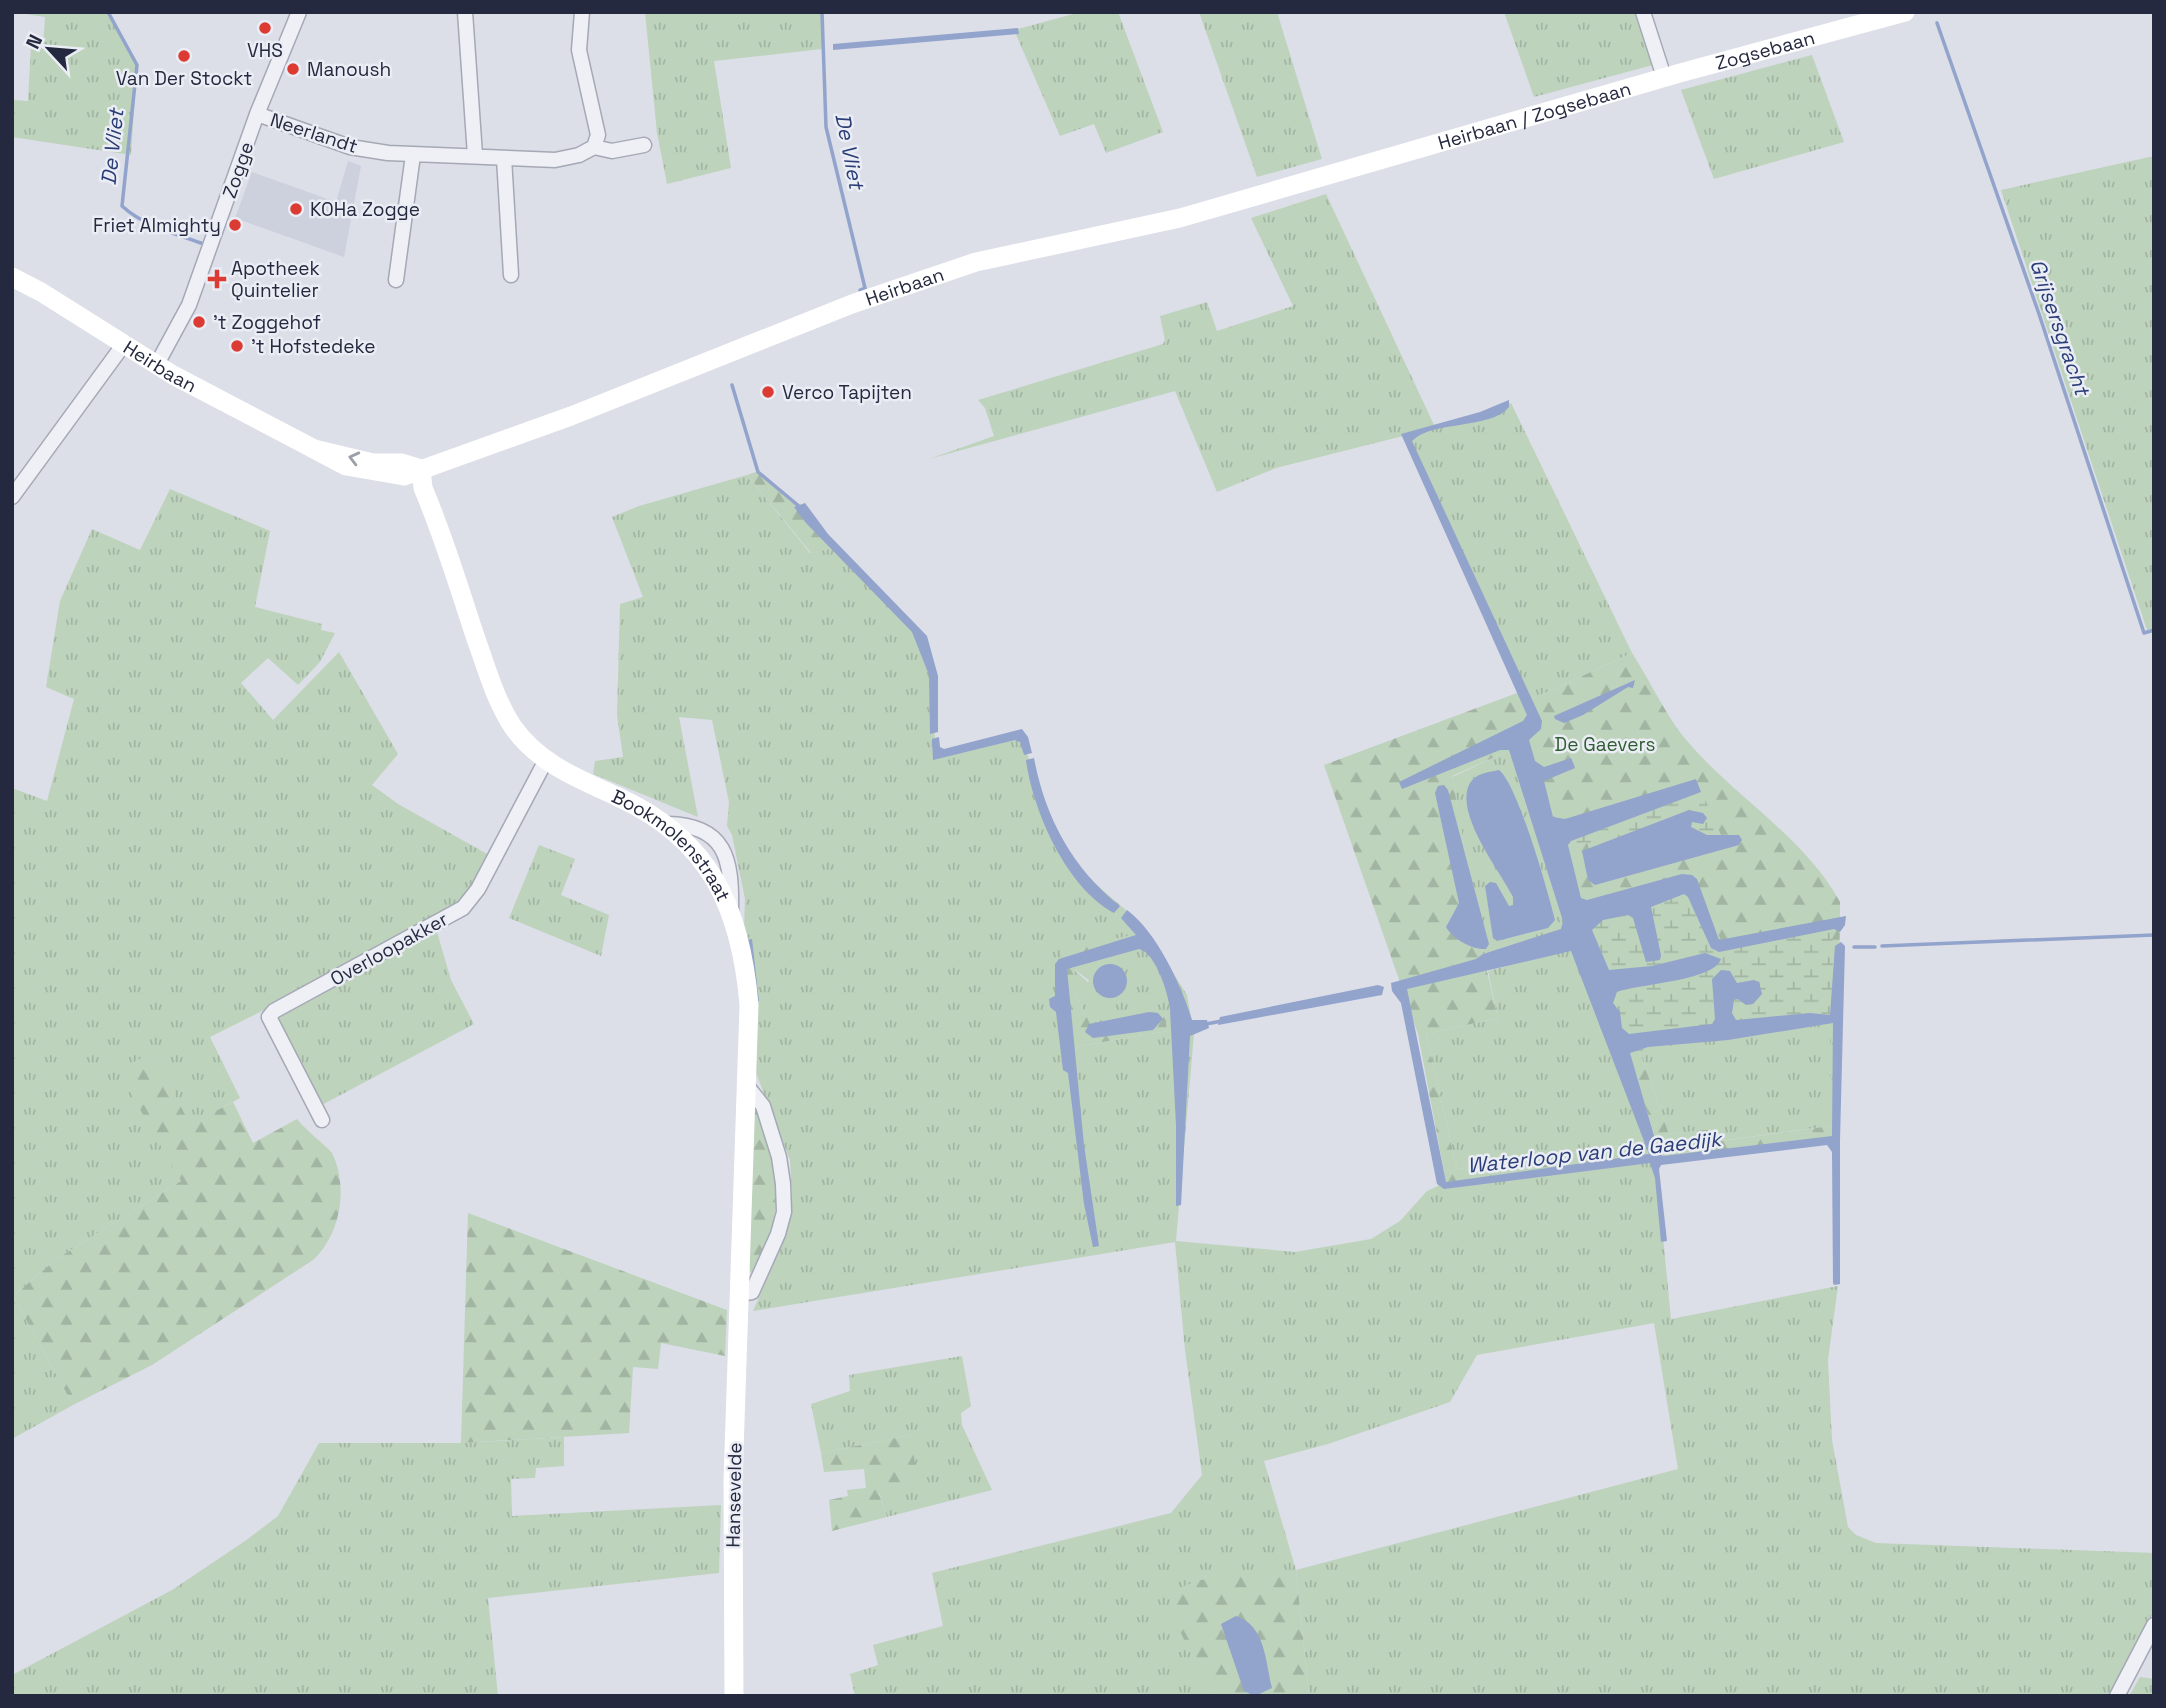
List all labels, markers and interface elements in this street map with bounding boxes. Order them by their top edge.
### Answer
north arrow [14,14,84,84]
marker: VHS [257,20,273,36]
street label: Zogsebaan [1713,25,1817,75]
text: N [20,31,48,53]
place label: VHS [247,38,283,63]
marker: Van Der Stockt [176,48,192,64]
place label: Manoush [307,57,391,82]
marker: Manoush [285,61,301,77]
place label: Van Der Stockt [116,66,252,91]
street label: Heirbaan / Zogsebaan [1435,75,1634,155]
water label: De Vliet [95,105,130,186]
street label: Neerlandt [267,107,361,159]
water label: De Vliet [829,111,871,193]
street label: Zogge [217,138,259,202]
place label: KOHa Zogge [310,197,420,222]
marker: KOHa Zogge [288,201,304,217]
place label: Friet Almighty [93,213,221,238]
marker: Friet Almighty [227,217,243,233]
water label: Grijsersgracht [2024,255,2097,401]
place label: Apotheek Quintelier [231,256,320,303]
street label: Heirbaan [862,261,947,311]
marker: Apotheek Quintelier [209,271,225,287]
place label: 't Zoggehof [213,310,321,335]
marker: 't Zoggehof [191,314,207,330]
street label: Heirbaan [119,334,201,398]
place label: 't Hofstedeke [251,334,375,359]
marker: 't Hofstedeke [229,338,245,354]
place label: Verco Tapijten [782,380,912,405]
marker: Verco Tapijten [760,384,776,400]
one-way arrow [348,452,360,466]
park label: De Gaevers [1555,732,1655,757]
street label: Bookmolenstraat [608,783,736,905]
street label: Overloopakker [326,906,452,992]
water label: Waterloop van de Gaedijk [1466,1125,1725,1179]
street label: Hansevelde [721,1442,747,1548]

